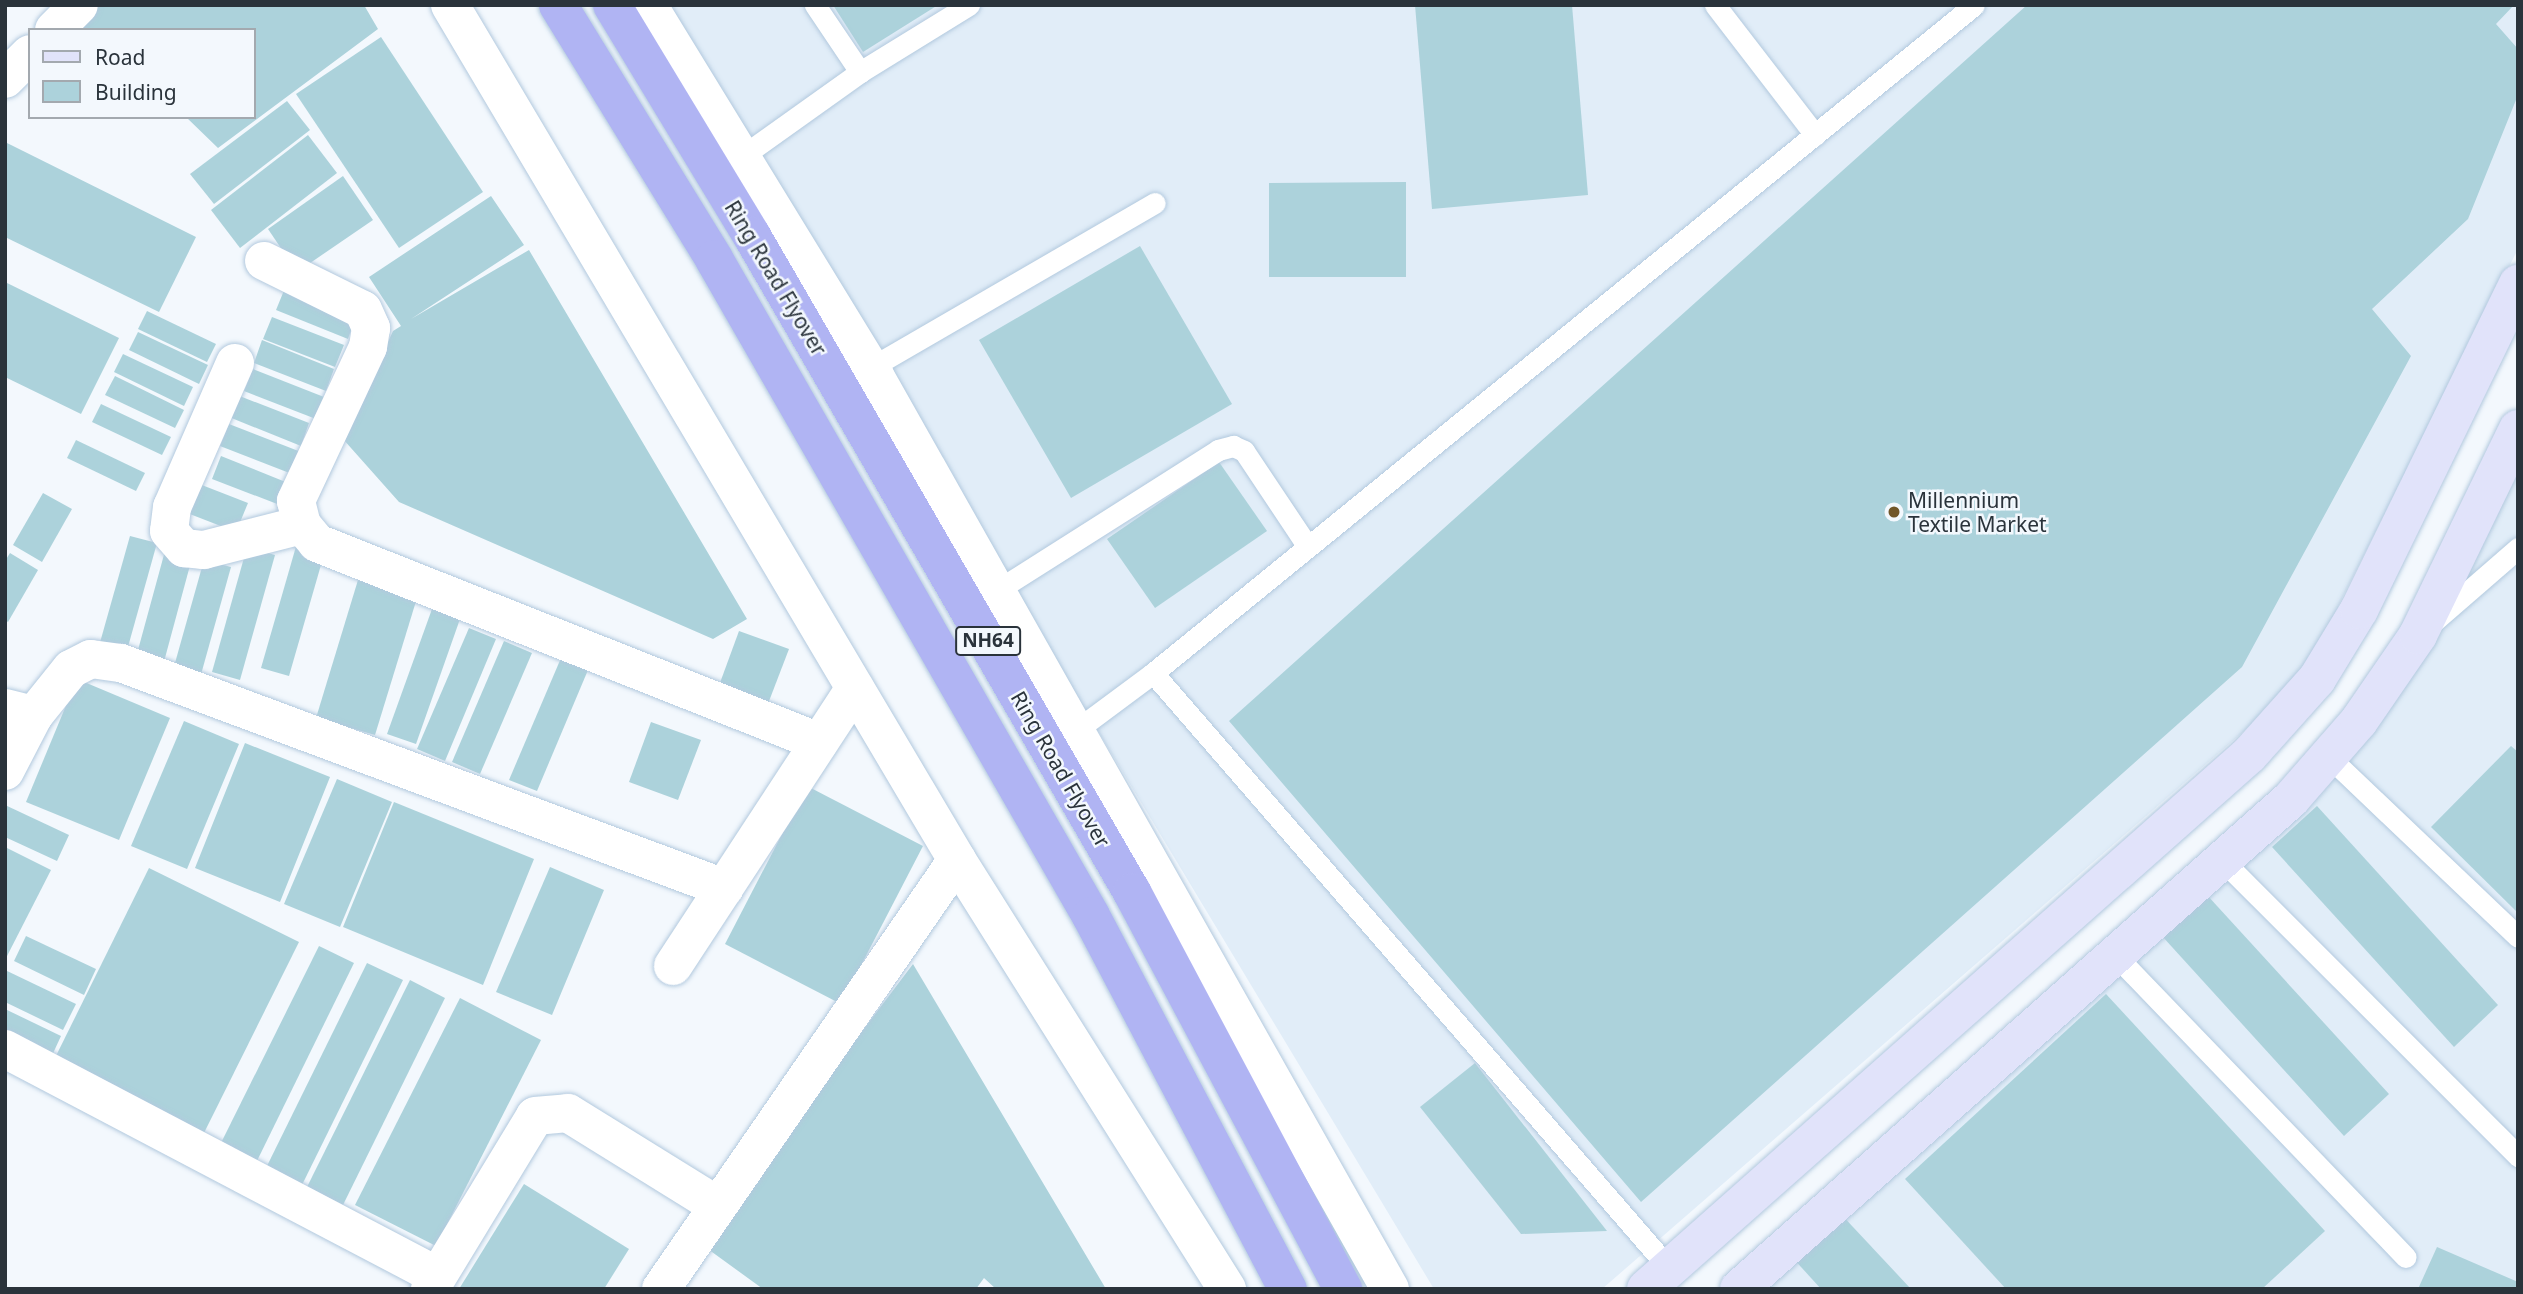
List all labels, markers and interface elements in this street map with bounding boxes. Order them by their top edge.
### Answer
legend [28,28,256,119]
text: Road [95,43,145,71]
text: Building [95,78,177,106]
street label: Ring Road Flyover [720,196,832,360]
place label: Millennium Textile Market [1908,487,2047,537]
marker: Millennium Textile Market [1886,504,1902,520]
road number: NH64 [955,626,1021,656]
street label: Ring Road Flyover [1006,686,1116,852]

